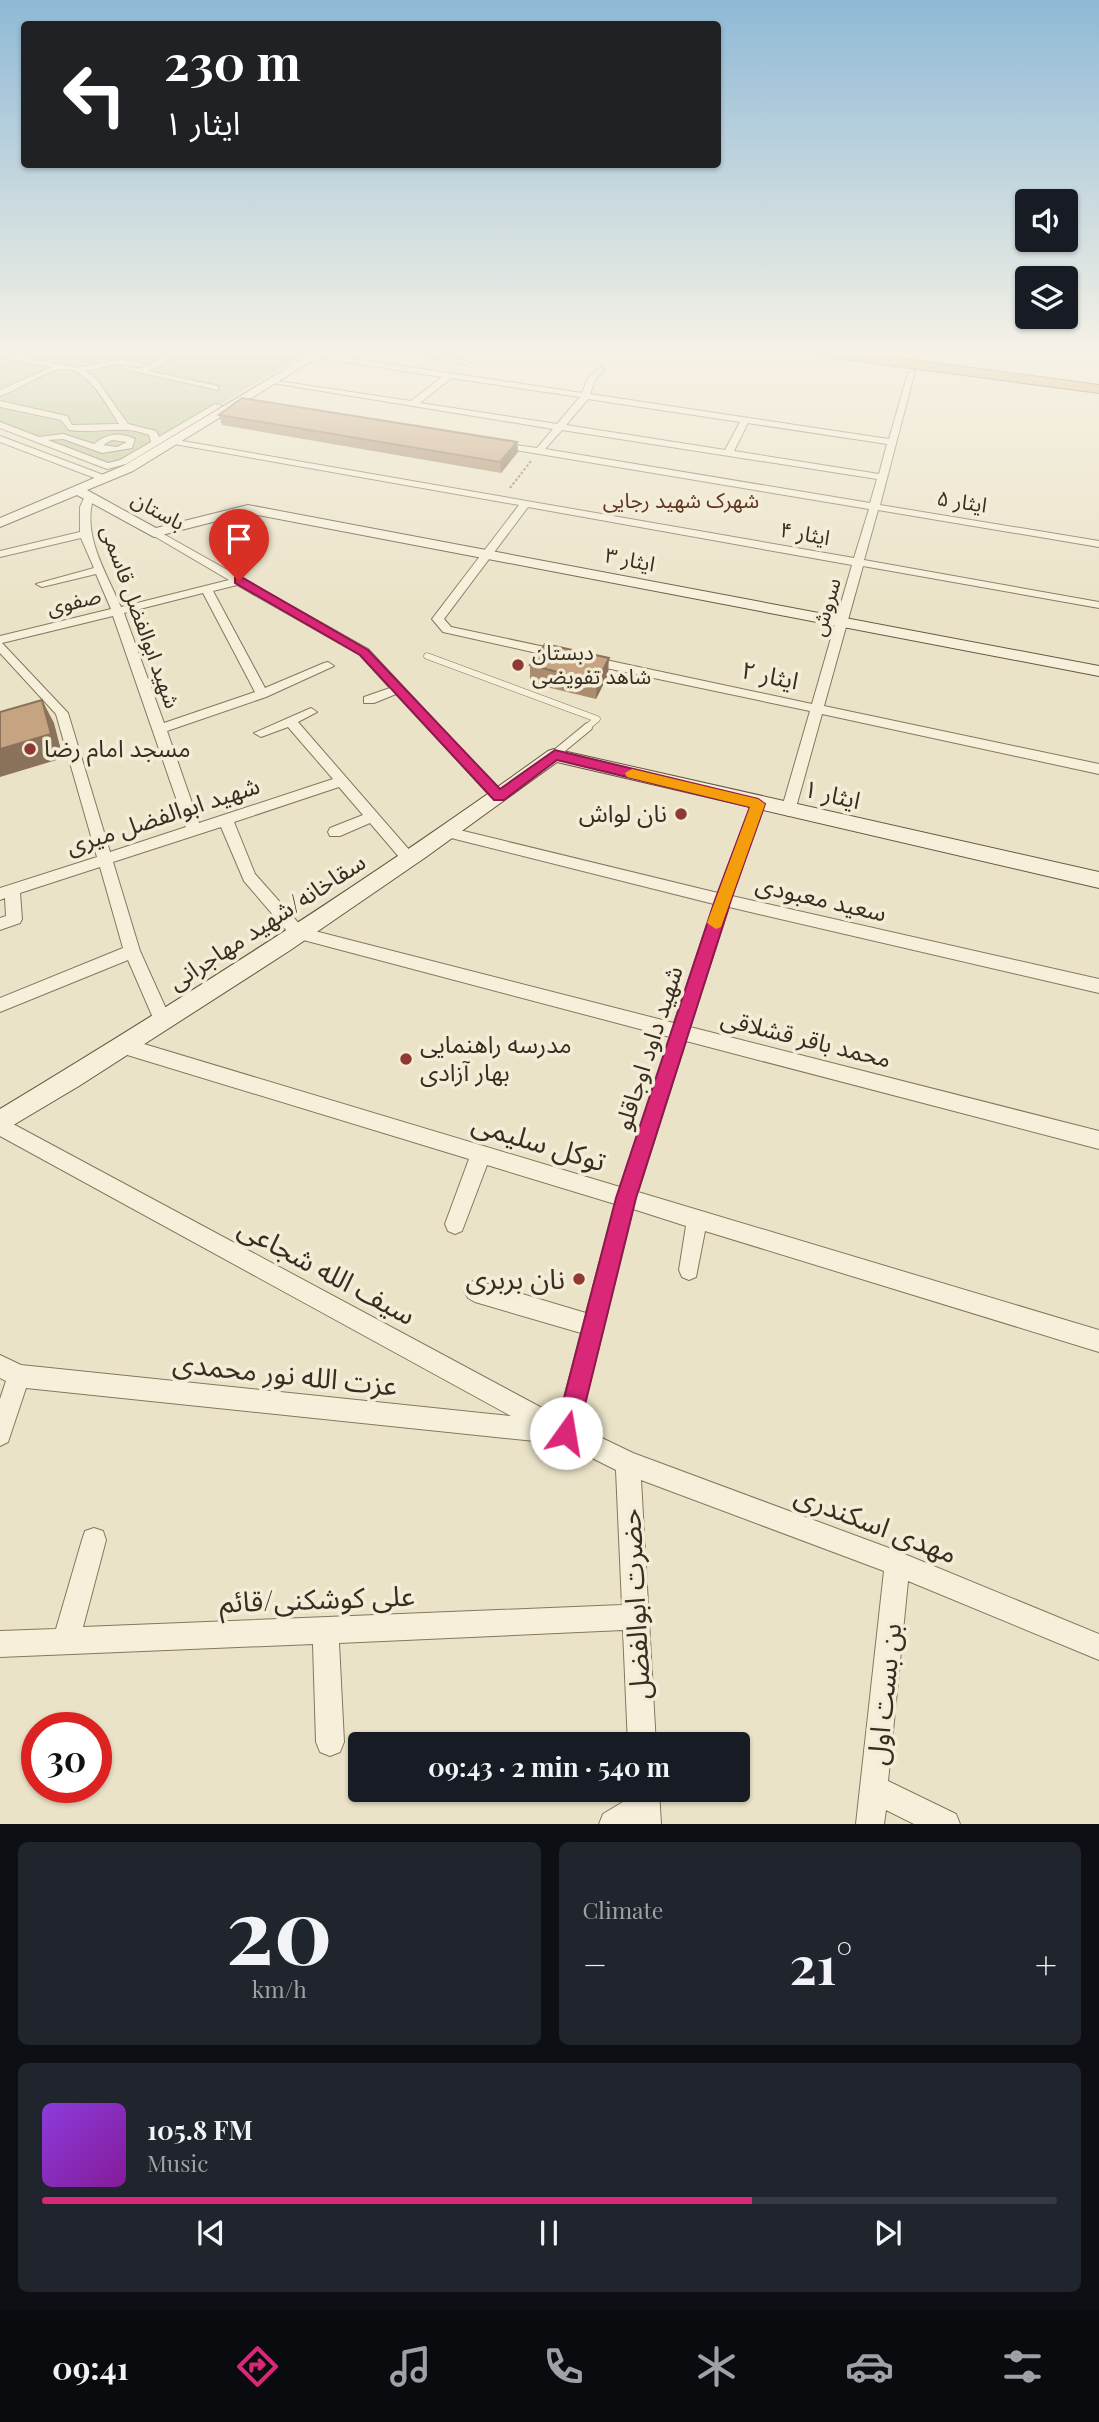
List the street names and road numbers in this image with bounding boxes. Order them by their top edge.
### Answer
street label: ایثار ۵ [935,482,989,518]
street label: باستان [127,483,190,535]
street label: ایثار ۴ [778,514,832,550]
street label: شهید ابوالفضل قاسمی [96,521,188,712]
street label: ایثار ۳ [603,540,658,577]
street label: سروش [802,574,846,639]
street label: صفوی [43,580,104,620]
street label: ایثار ۲ [739,652,802,696]
street label: شهید ابوالفضل میری [62,768,263,860]
street label: ایثار ۱ [801,771,864,815]
street label: سقاخانه/شهید مهاجرانی [161,845,371,996]
street label: سعید معبودی [753,866,890,928]
street label: شهید داود اوجاقلو [605,961,689,1134]
street label: محمد باقر قشلاقی [718,1000,895,1074]
street label: توکل سلیمی [468,1103,611,1178]
street label: سیف الله شجاعی [233,1207,423,1332]
street label: عزت الله نور محمدی [171,1342,399,1403]
street label: مهدی اسکندری [790,1475,963,1571]
street label: حضرت ابوالفضل [610,1508,657,1701]
street label: علی کوشکنی/قائم [219,1576,415,1624]
street label: بن بست اول [857,1621,908,1767]

